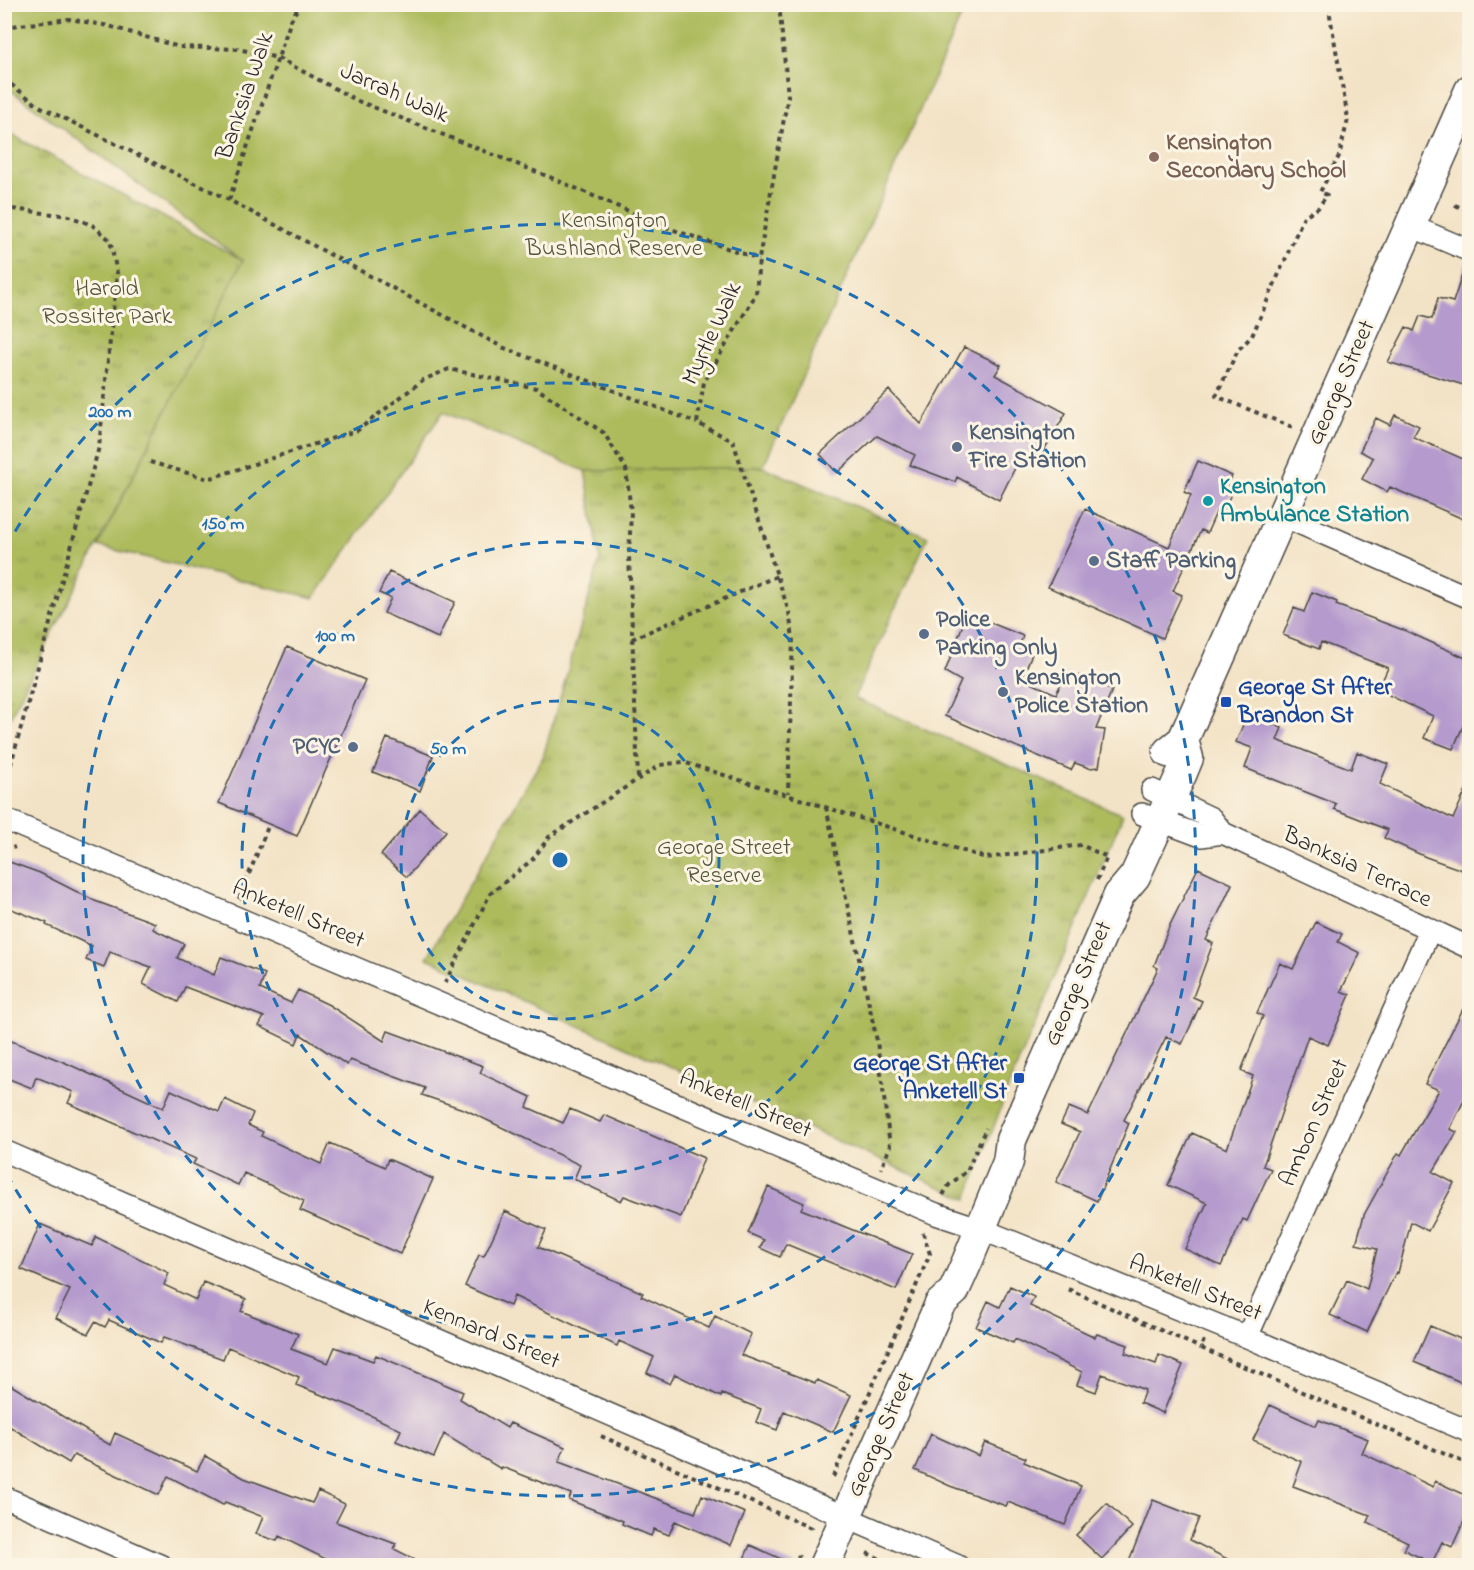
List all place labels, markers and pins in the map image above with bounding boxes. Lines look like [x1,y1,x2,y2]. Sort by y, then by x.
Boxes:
place label: Kensington Secondary School [1166,126,1346,190]
marker: Kensington Secondary School [1147,150,1161,164]
place label: Kensington Fire Station [968,416,1086,479]
marker: Kensington Fire Station [950,440,964,454]
place label: Kensington Ambulance Station [1220,470,1409,533]
marker: Kensington Ambulance Station [1201,494,1215,508]
place label: Staff Parking [1106,544,1236,580]
marker: Staff Parking [1087,554,1101,568]
place label: Police Parking Only [936,603,1057,667]
marker: Police Parking Only [917,627,931,641]
place label: Kensington Police Station [1015,661,1148,724]
place label: George St After Brandon St [1237,671,1393,734]
marker: Kensington Police Station [996,685,1010,699]
marker: George St After Brandon St [1219,695,1233,709]
place label: PCYC [293,730,341,765]
marker: PCYC [346,740,360,754]
centre of rings [550,850,570,870]
place label: George St After Anketell St [853,1047,1008,1110]
marker: George St After Anketell St [1012,1071,1026,1085]

